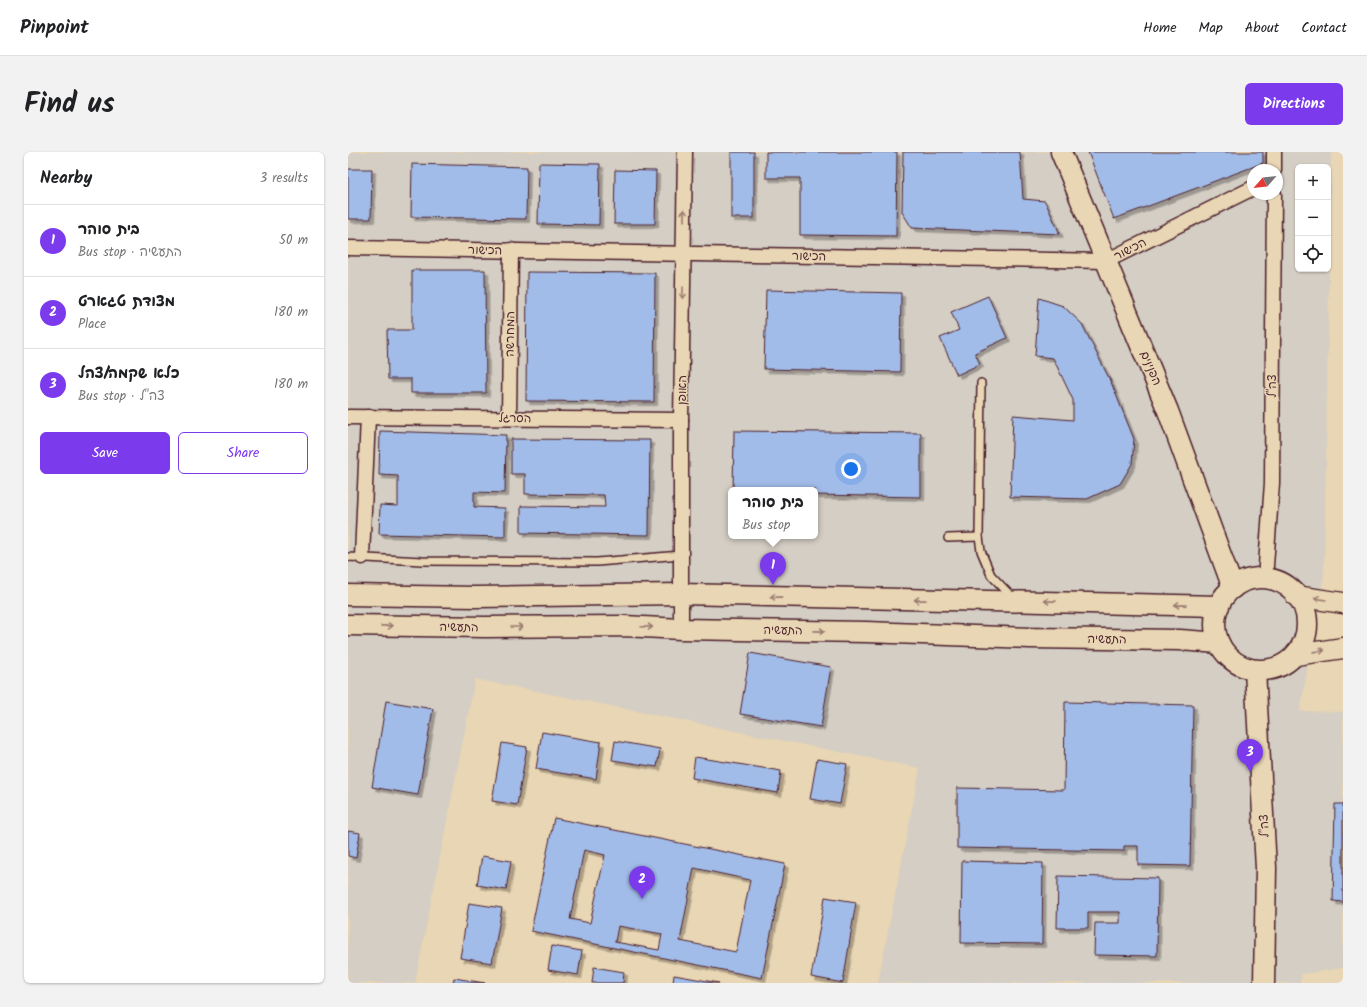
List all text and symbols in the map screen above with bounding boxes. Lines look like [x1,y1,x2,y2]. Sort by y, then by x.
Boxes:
text: Pinpoint [20,13,89,43]
text: Home [1143,17,1177,39]
text: Map [1199,17,1223,39]
text: About [1245,17,1279,39]
text: Contact [1301,17,1347,39]
text: Find us [24,82,115,127]
button: Directions [1245,83,1343,125]
north arrow [1247,164,1283,200]
map controls [1295,164,1331,272]
button: + [1295,164,1331,200]
text: Nearby [40,165,92,192]
text: 3 results [260,168,308,189]
button: − [1295,200,1331,236]
one-way arrow [680,209,688,222]
text: בית סוהר [78,218,140,242]
text: 1 [51,230,55,251]
text: 50 m [279,230,308,251]
street label: הכישור [1111,233,1150,266]
button: locate [1295,236,1331,272]
street label: הכישור [468,241,502,260]
text: Bus stop · התעשיה [78,242,182,263]
street label: הכישור [792,247,826,266]
one-way arrow [679,286,687,299]
text: מצודת טגארט [78,290,175,314]
text: 2 [49,302,57,323]
text: 180 m [274,302,308,323]
street label: המחרשה [501,311,520,357]
text: Place [78,314,106,335]
street label: הפנינים [1135,348,1166,389]
text: כלא שקמה/צהל [78,362,180,386]
text: 3 [49,374,57,395]
text: 180 m [274,374,308,395]
street label: צה"ל [1263,374,1282,398]
street label: האופן [673,375,692,405]
text: Bus stop · צה"ל [78,386,165,407]
street label: הסרגל [498,409,532,428]
button: Save [40,432,170,474]
button: Share [178,432,308,474]
your location [841,459,861,479]
popup [728,487,818,539]
text: בית סוהר [742,491,804,515]
text: Bus stop [742,515,790,536]
pin: 1 [760,552,786,585]
one-way arrow [770,593,783,600]
one-way arrow [1314,595,1327,603]
one-way arrow [914,596,927,604]
one-way arrow [1044,598,1057,605]
one-way arrow [1174,601,1187,609]
street label: התעשיה [439,618,479,637]
street label: התעשיה [763,621,803,640]
one-way arrow [380,622,393,630]
one-way arrow [510,623,523,631]
one-way arrow [640,623,653,631]
one-way arrow [812,627,825,635]
street label: התעשיה [1087,630,1127,649]
one-way arrow [1312,648,1325,655]
pin: 3 [1237,739,1263,772]
street label: צה"ל [1254,814,1275,838]
pin: 2 [629,866,655,899]

